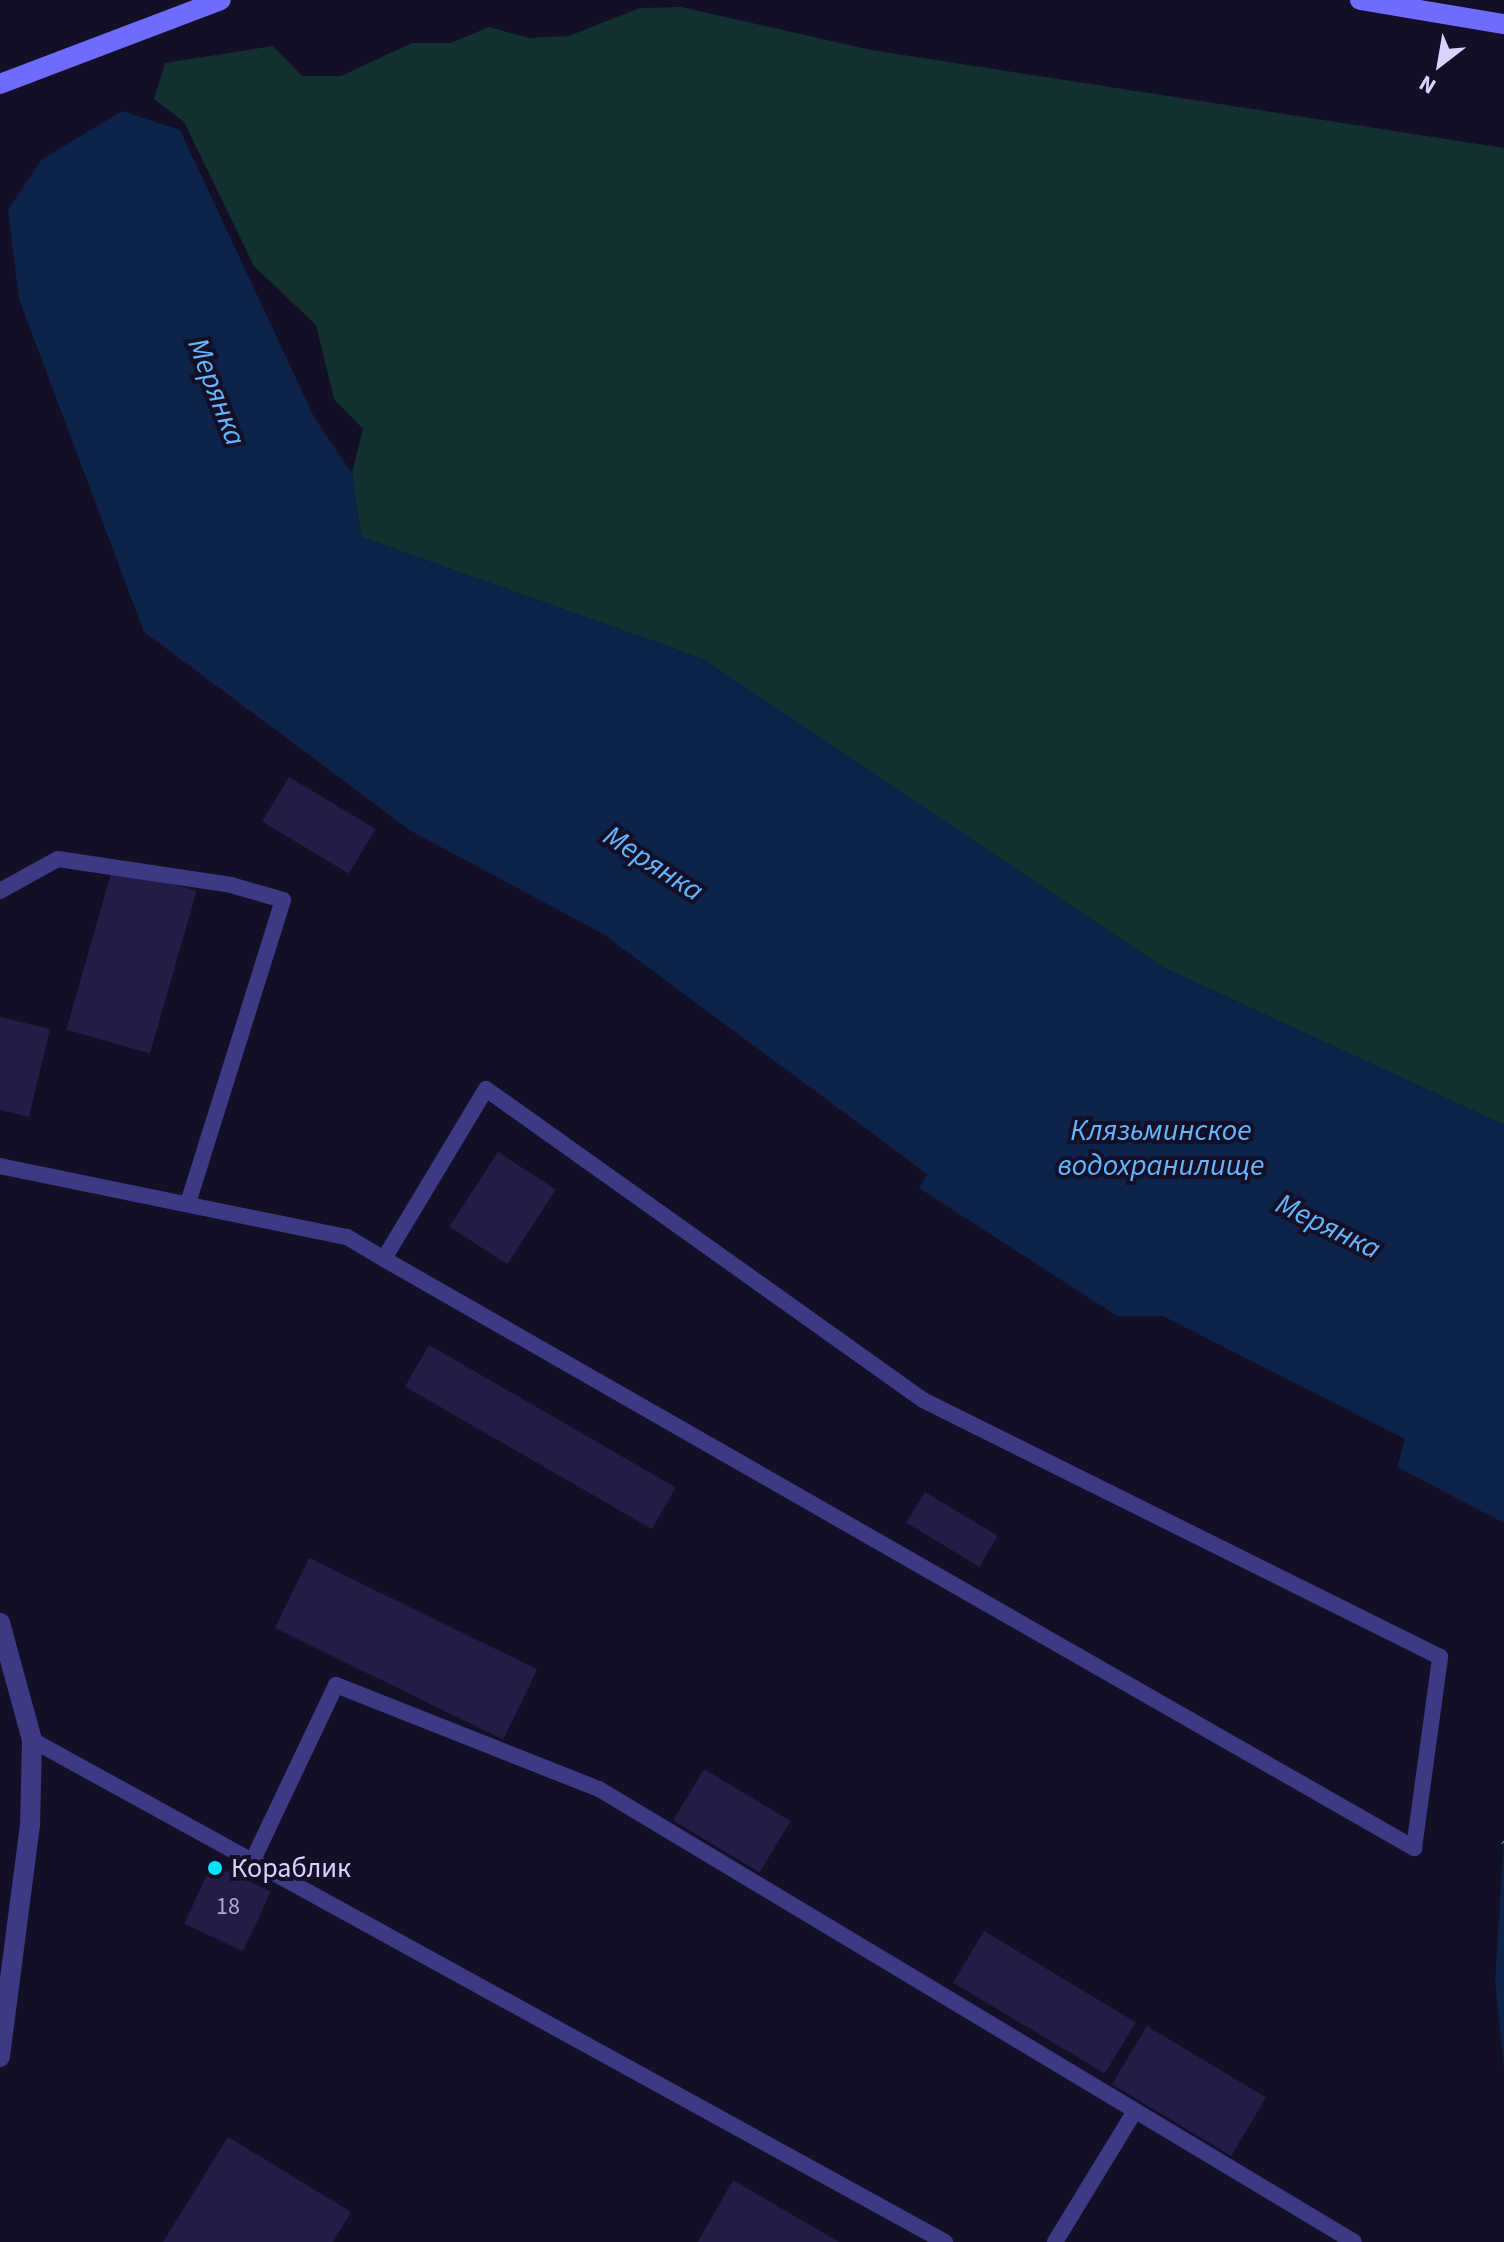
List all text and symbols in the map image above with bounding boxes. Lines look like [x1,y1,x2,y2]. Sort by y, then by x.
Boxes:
north arrow [1400,24,1480,104]
text: N [1413,67,1442,102]
water label: Мерянка [179,333,253,451]
water label: Мерянка [596,818,710,910]
water label: Клязьминское водохранилище [1058,1113,1264,1184]
water label: Мерянка [1270,1186,1386,1268]
place label: Кораблик [231,1851,351,1885]
marker: Кораблик [206,1859,224,1877]
house number: 18 [216,1893,240,1921]

